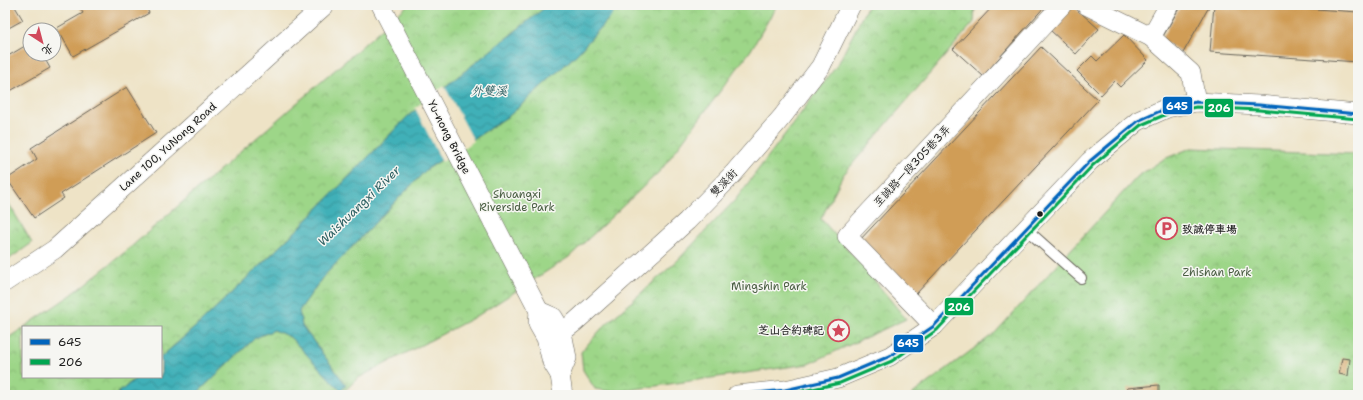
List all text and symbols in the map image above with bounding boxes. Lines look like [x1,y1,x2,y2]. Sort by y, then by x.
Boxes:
north arrow [22,22,62,62]
text: 北 [39,40,56,59]
water label: 外雙溪 [471,83,508,99]
line badge: 645 [1162,96,1193,115]
street label: Yu-nong Bridge [424,97,474,177]
line badge: 206 [1204,98,1234,118]
street label: Lane 100, YuNong Road [116,99,220,195]
text: 645 [1166,99,1188,114]
text: 206 [1208,101,1231,116]
street label: 至誠路一段305巷3弄 [870,122,954,210]
water label: Waishuangxi River [314,162,404,249]
street label: 雙溪街 [707,165,742,200]
park label: Shuangxi Riverside Park [479,187,555,215]
unlabelled marker [1035,209,1045,219]
parking icon: 致誠停車場 [1153,216,1179,242]
place label: 致誠停車場 [1182,222,1237,237]
park label: Zhishan Park [1182,265,1252,280]
park label: Mingshin Park [731,279,807,294]
line badge: 206 [944,297,974,316]
text: 206 [948,300,971,315]
place icon: 芝山合約碑記 [826,317,852,343]
place label: 芝山合約碑記 [758,323,824,338]
legend [22,326,162,378]
text: 645 [58,334,81,350]
line badge: 645 [893,334,924,353]
text: 645 [897,336,919,351]
text: 206 [58,354,83,370]

